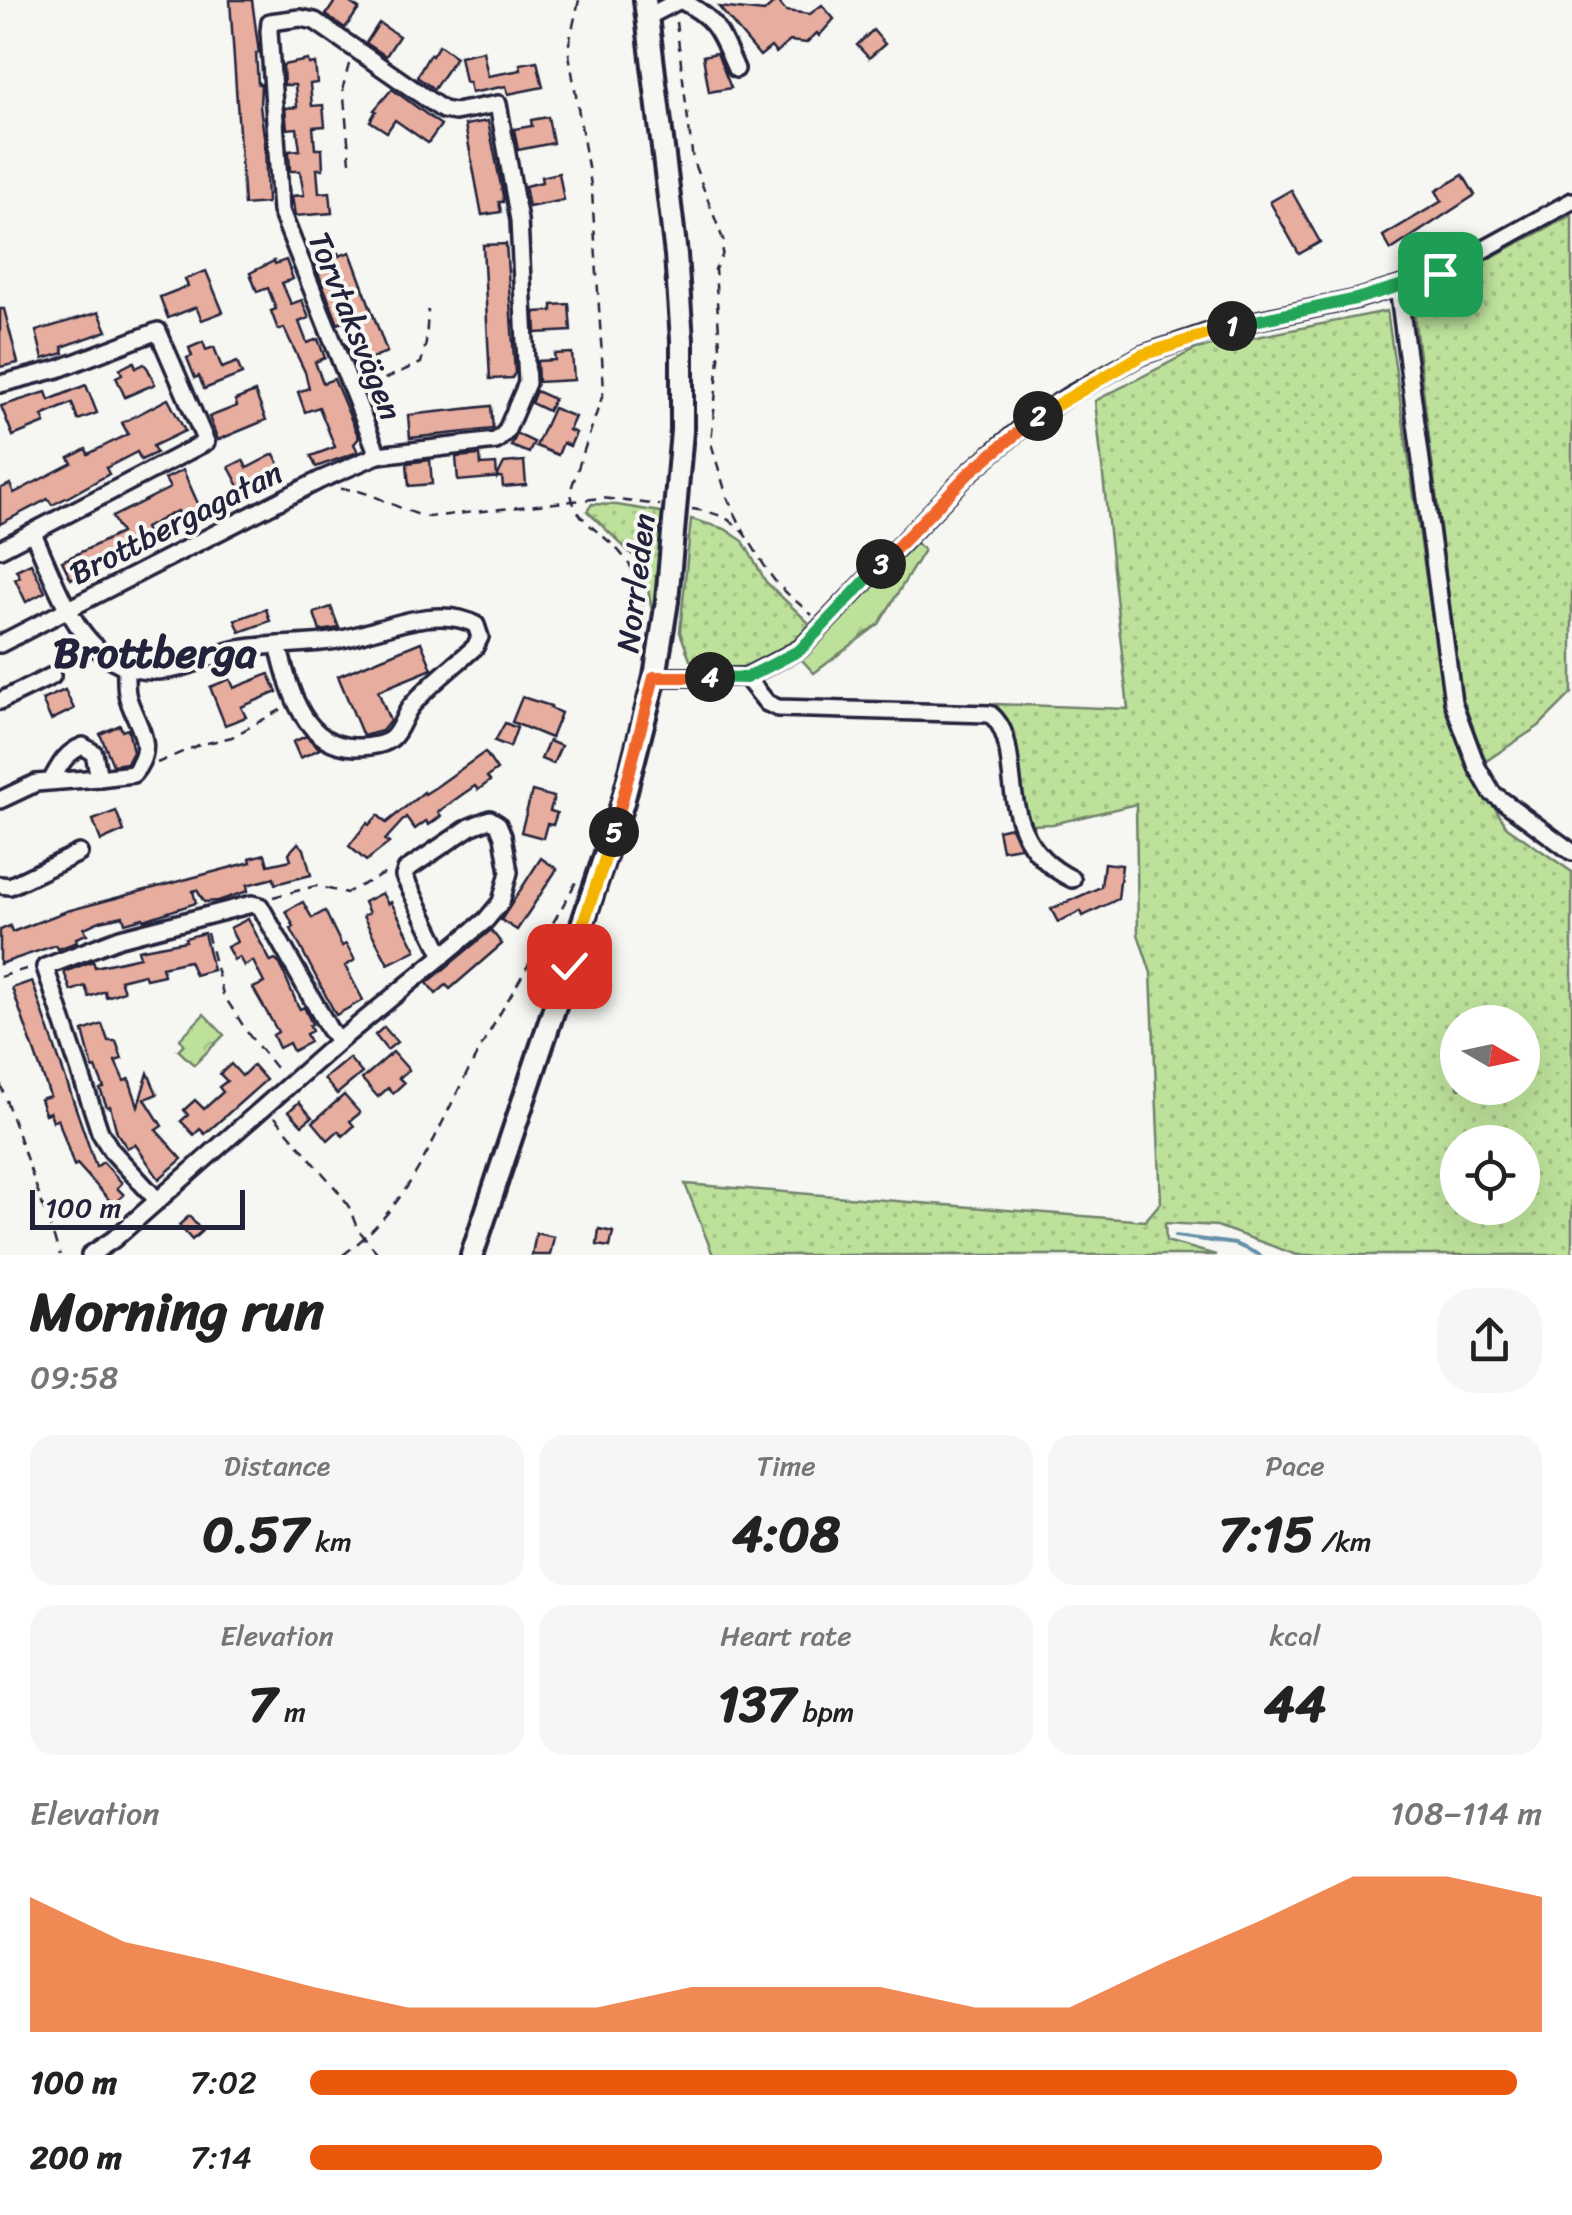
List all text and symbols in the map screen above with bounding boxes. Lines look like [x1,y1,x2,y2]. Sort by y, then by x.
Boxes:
street label: Torvtaksvägen [291,223,419,429]
pin [1398,232,1483,317]
icon: arrive [1413,247,1468,302]
pin: 1 [1207,301,1257,351]
text: 1 [1226,301,1238,350]
pin: 2 [1013,391,1063,441]
text: 2 [1030,391,1046,440]
street label: Brottbergagatan [59,445,293,601]
street label: Norrleden [599,510,673,656]
pin: 3 [856,539,906,589]
text: 3 [873,539,889,588]
district label: Brottberga [53,616,258,690]
pin: 4 [685,652,735,702]
text: 4 [701,652,719,701]
pin: 5 [589,807,639,857]
text: 5 [605,807,623,856]
pin [527,924,612,1009]
icon: check [542,939,597,994]
north arrow [1440,1005,1540,1105]
map controls [1440,1005,1540,1225]
button: locate [1440,1125,1540,1225]
text: 100 m [45,1183,121,1232]
scale bar [30,1185,245,1230]
text: Morning run [30,1263,324,1360]
button: share [1437,1288,1542,1393]
text: 09:58 [30,1349,118,1406]
text: Distance [224,1441,330,1490]
text: Time [756,1441,816,1490]
text: Pace [1265,1441,1325,1490]
text: 0.57 [202,1490,308,1579]
text: 4:08 [732,1490,840,1579]
text: 7:15 [1218,1490,1314,1579]
text: km [308,1517,352,1566]
text: /km [1314,1517,1372,1566]
text: Elevation [220,1611,334,1660]
text: Heart rate [720,1611,852,1660]
text: kcal [1270,1611,1320,1660]
text: 7 [248,1660,277,1749]
text: 137 [718,1660,795,1749]
text: 44 [1264,1660,1326,1749]
text: m [277,1687,306,1736]
text: bpm [795,1687,854,1736]
text: Elevation [30,1785,160,1842]
text: 108–114 m [1390,1785,1542,1842]
text: 100 m [30,2054,117,2111]
text: 7:02 [190,2054,257,2111]
text: 200 m [30,2129,122,2186]
text: 7:14 [190,2129,252,2186]

